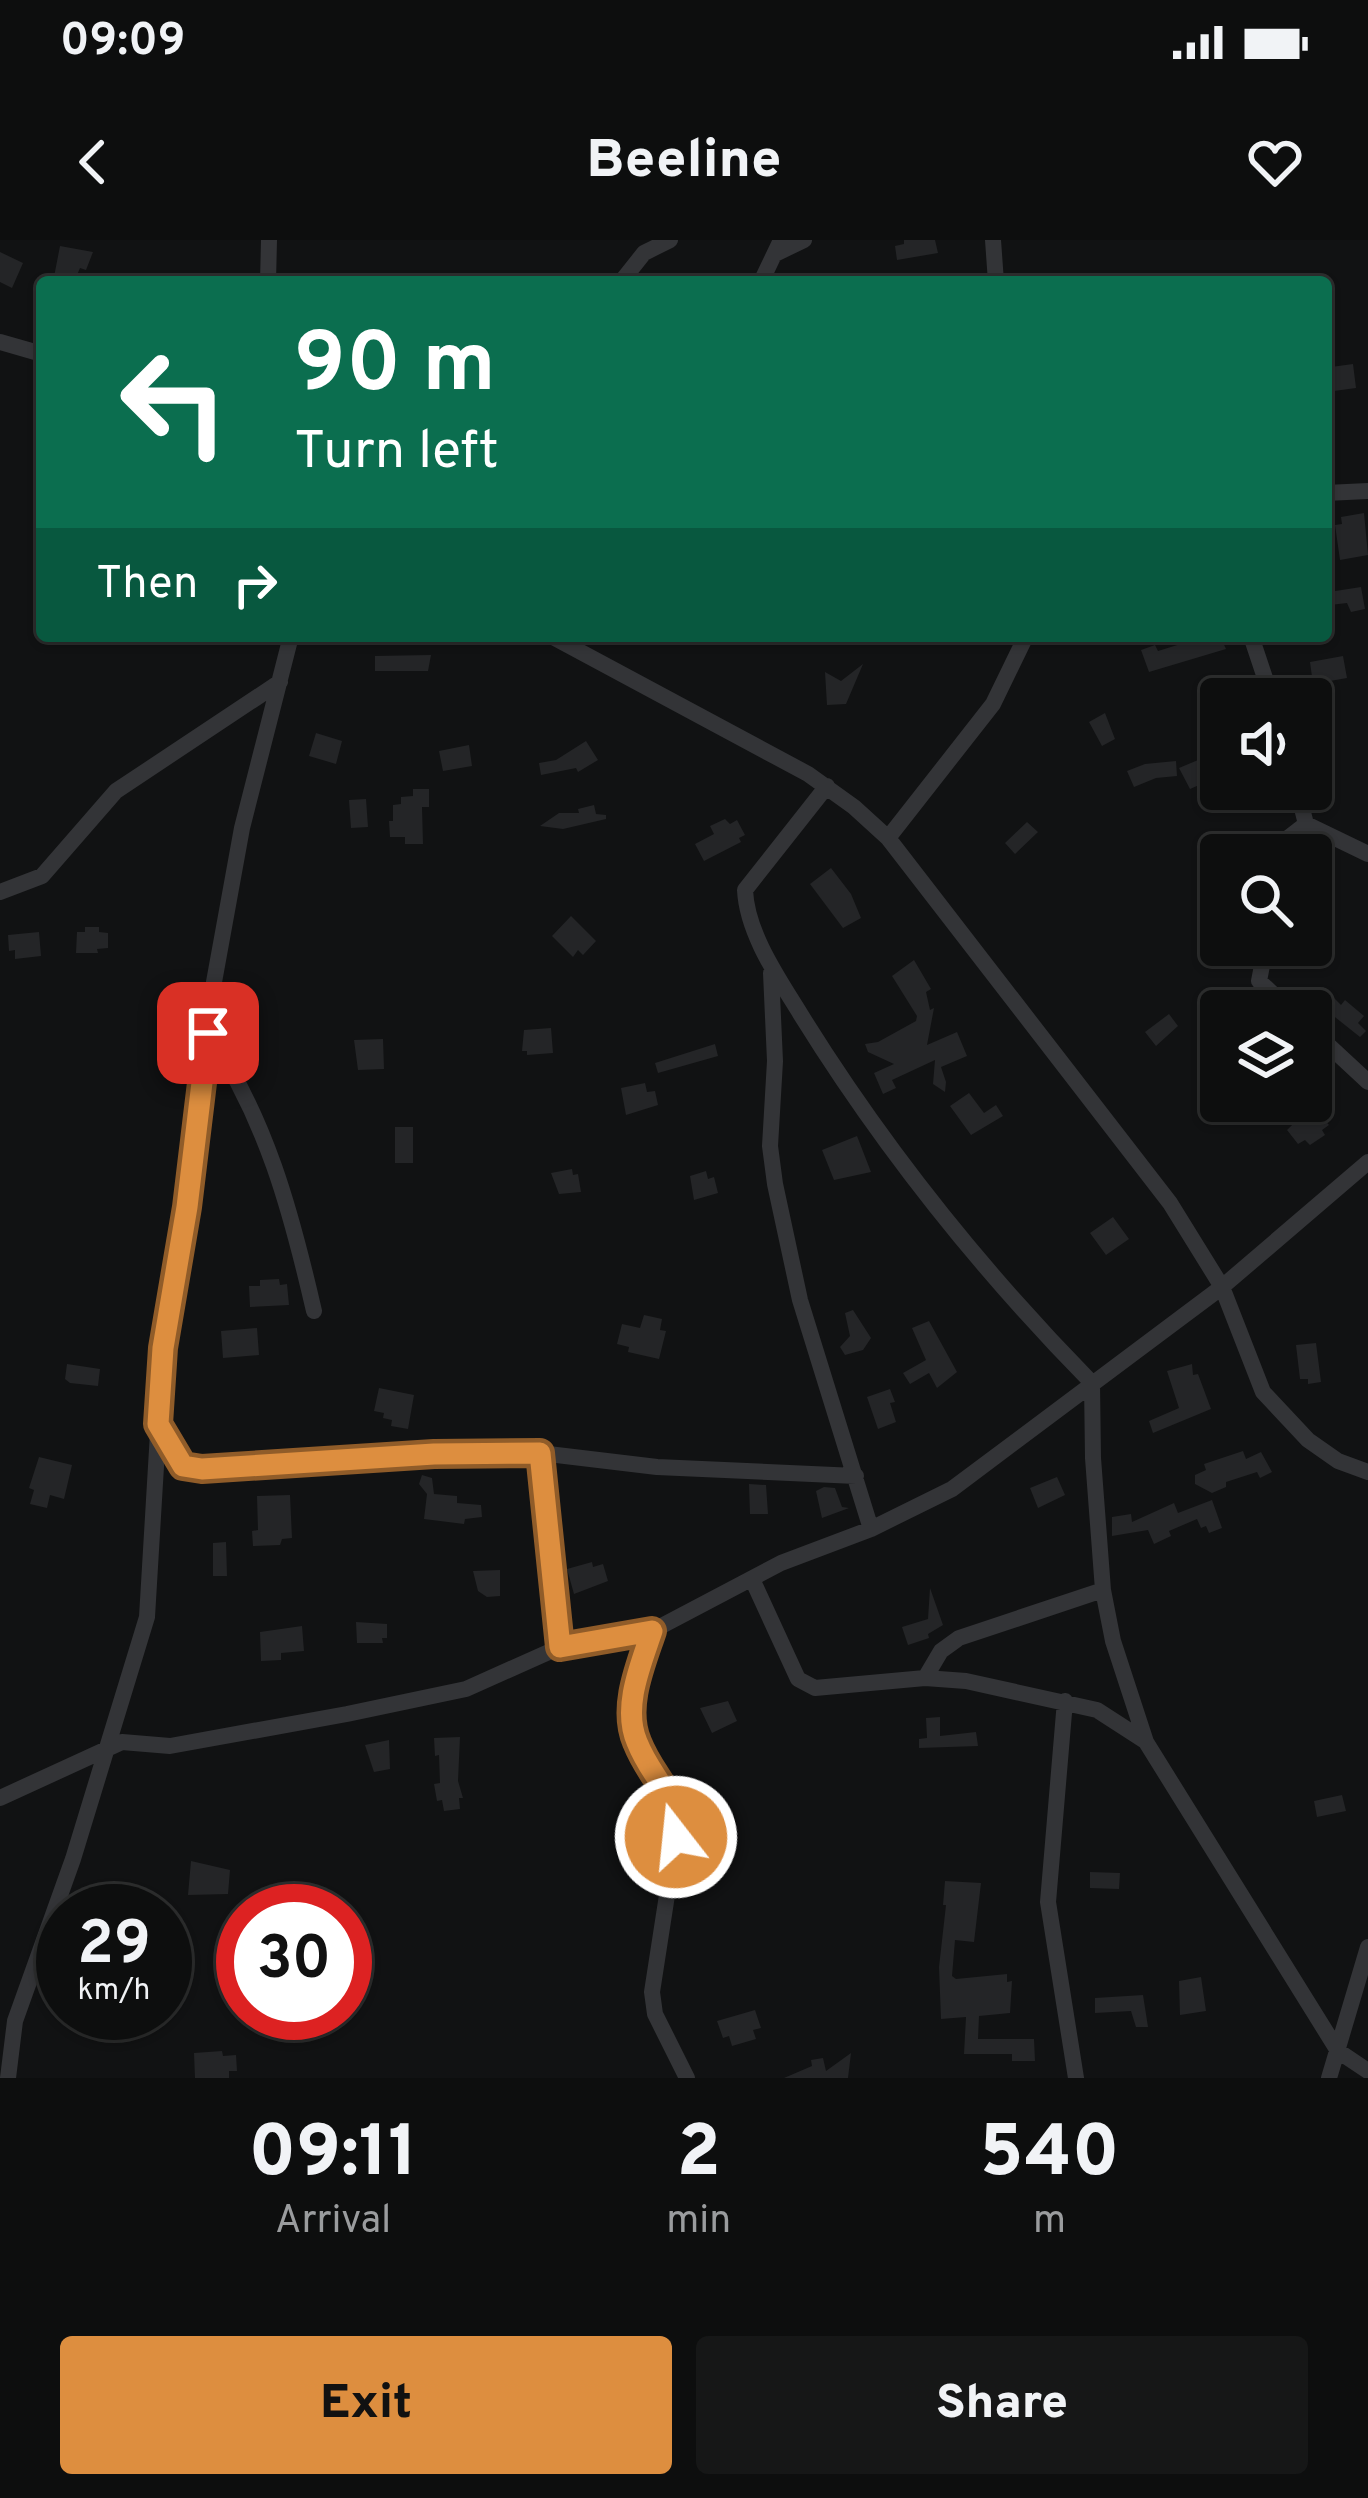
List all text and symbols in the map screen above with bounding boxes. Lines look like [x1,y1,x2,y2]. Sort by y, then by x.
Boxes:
text: 09:09 [60,14,185,71]
text: Beeline [586,128,782,197]
icon: back [60,129,126,195]
icon: heart [1242,129,1308,195]
text: 90 m [294,315,496,421]
icon: left [96,324,252,480]
text: Turn left [294,419,499,488]
icon: right [222,552,288,618]
text: Then [96,557,198,614]
map controls [1200,678,1332,1122]
button: sound [1200,678,1332,810]
button: search [1200,834,1332,966]
pin [157,982,259,1084]
button: layers [1200,990,1332,1122]
icon: arrive [175,1000,241,1066]
position arrow [613,1774,739,1900]
speed limit sign: 30 [216,1884,372,2040]
text: 29 [77,1909,151,1985]
text: km/h [78,1973,150,2010]
text: 09:11 [249,2110,418,2202]
text: 2 [677,2110,721,2202]
text: 540 [980,2110,1119,2202]
text: Arrival [275,2198,391,2247]
text: min [666,2198,731,2247]
text: m [1033,2198,1066,2247]
button: Exit [60,2336,672,2474]
button: Share [696,2336,1308,2474]

